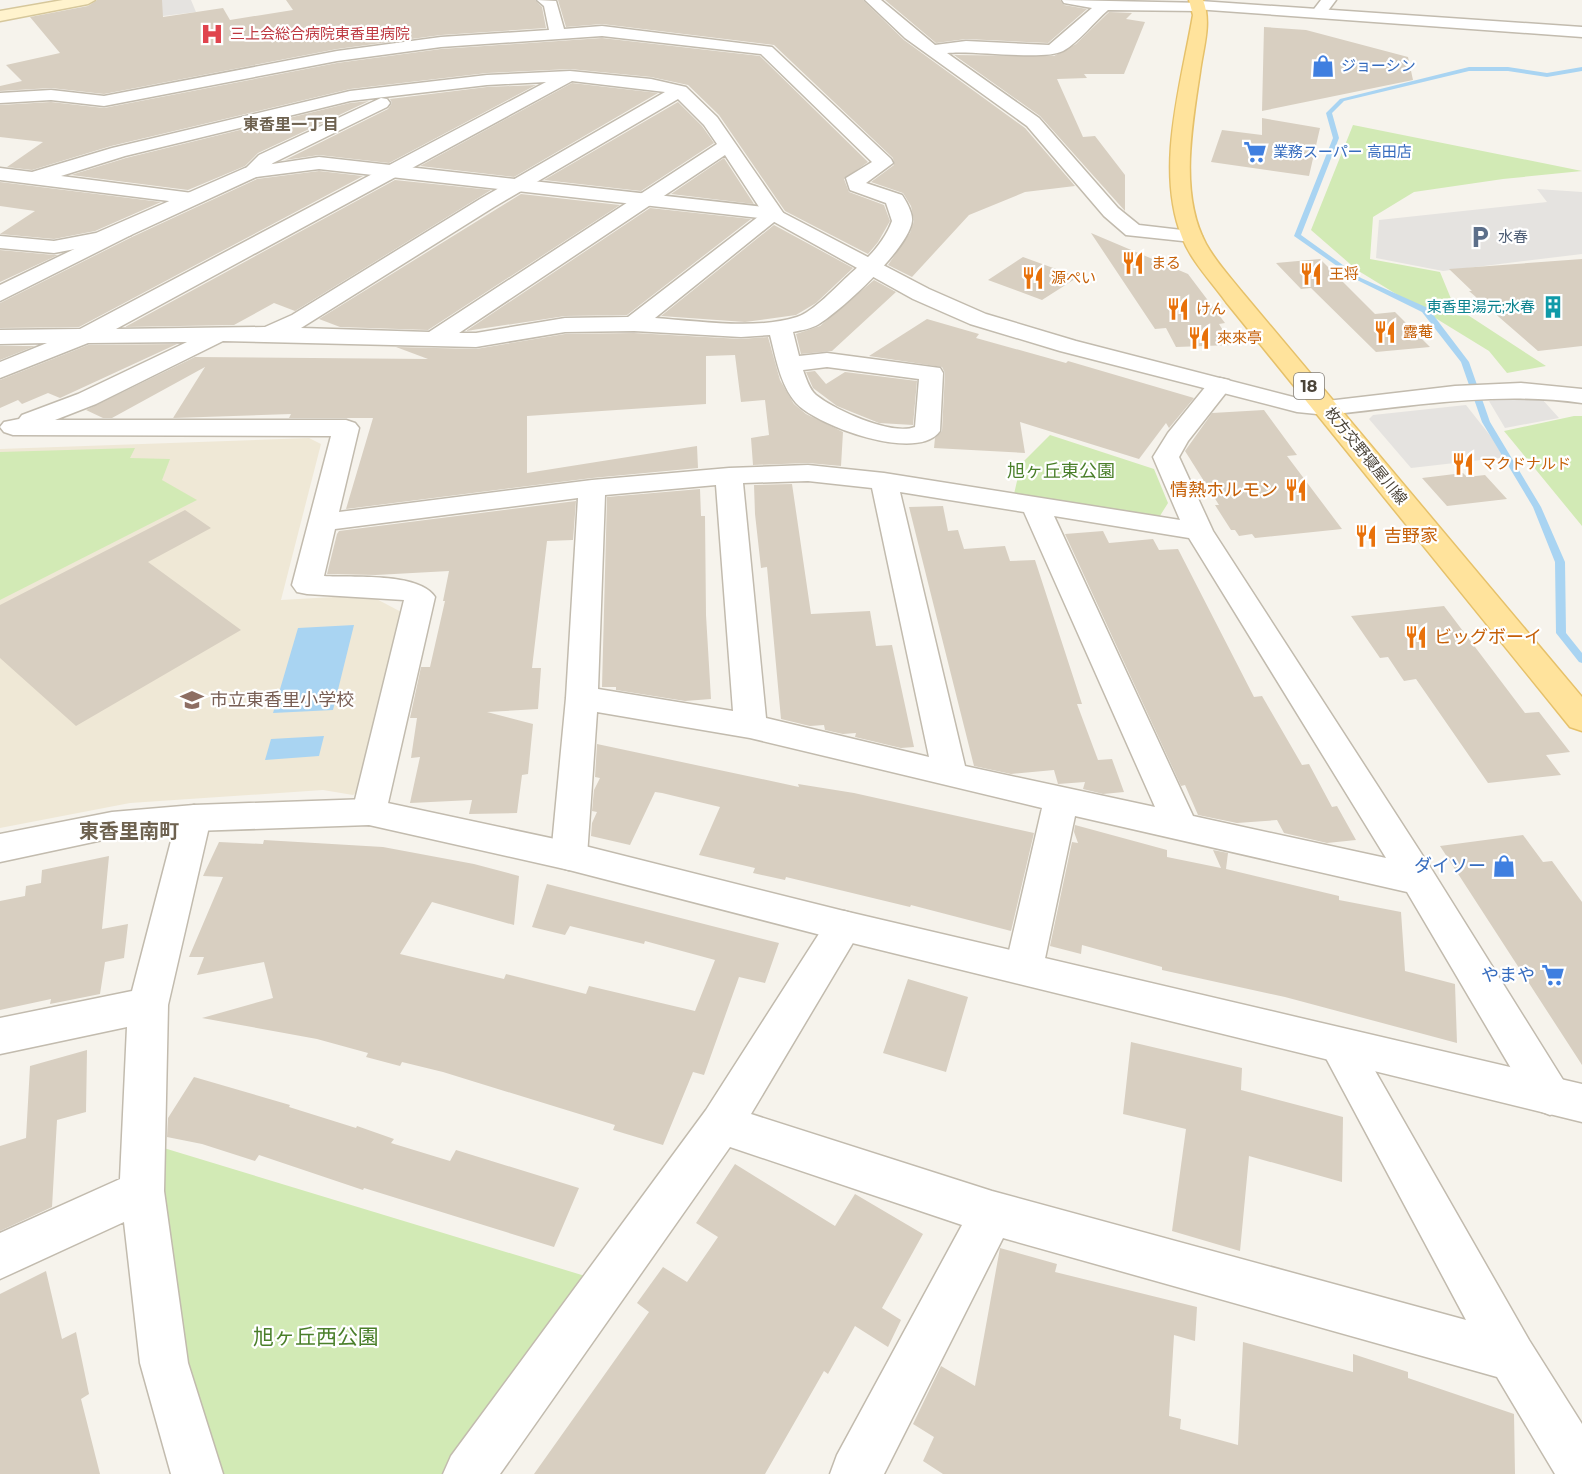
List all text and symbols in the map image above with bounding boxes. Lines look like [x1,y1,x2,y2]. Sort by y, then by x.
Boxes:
hospital icon: 三上会総合病院東香里病院 [199,21,225,47]
place label: 三上会総合病院東香里病院 [230,24,410,43]
shop icon: ジョーシン [1310,53,1336,79]
place label: ジョーシン [1341,56,1416,75]
district label: 東香里一丁目 [243,115,339,134]
supermarket icon: 業務スーパー 高田店 [1242,139,1268,165]
place label: 業務スーパー 高田店 [1273,142,1412,161]
parking icon: 水春 [1467,224,1493,250]
place label: 水春 [1498,227,1528,246]
restaurant icon: まる [1120,250,1146,276]
place label: まる [1151,253,1181,272]
restaurant icon: 王将 [1298,261,1324,287]
place label: 王将 [1329,264,1359,283]
restaurant icon: 源ぺい [1020,265,1046,291]
place label: 源ぺい [1051,268,1096,287]
building icon: 東香里湯元;水春 [1540,294,1566,320]
restaurant icon: けん [1165,296,1191,322]
place label: 東香里湯元;水春 [1427,297,1535,316]
place label: けん [1196,299,1226,318]
restaurant icon: 露菴 [1372,319,1398,345]
place label: 露菴 [1403,322,1433,341]
restaurant icon: 來來亭 [1186,325,1212,351]
place label: 來來亭 [1217,328,1262,347]
road number: 18 [1294,373,1324,399]
street label: 枚方交野寝屋川線 [1321,403,1412,508]
restaurant icon: マクドナルド [1450,451,1476,477]
place label: マクドナルド [1481,454,1571,473]
park label: 旭ヶ丘東公園 [1007,460,1115,482]
restaurant icon: 情熱ホルモン [1283,477,1309,503]
place label: 情熱ホルモン [1170,479,1278,501]
restaurant icon: 吉野家 [1353,523,1379,549]
place label: 吉野家 [1384,525,1438,547]
restaurant icon: ビッグボーイ [1403,624,1429,650]
place label: ビッグボーイ [1434,626,1542,648]
school or university icon: 市立東香里小学校 [179,687,205,713]
place label: 市立東香里小学校 [210,689,354,711]
district label: 東香里南町 [79,819,179,843]
shop icon: ダイソー [1491,853,1517,879]
place label: ダイソー [1414,855,1486,877]
supermarket icon: やまや [1540,962,1566,988]
place label: やまや [1481,964,1535,986]
park label: 旭ヶ丘西公園 [253,1324,379,1349]

